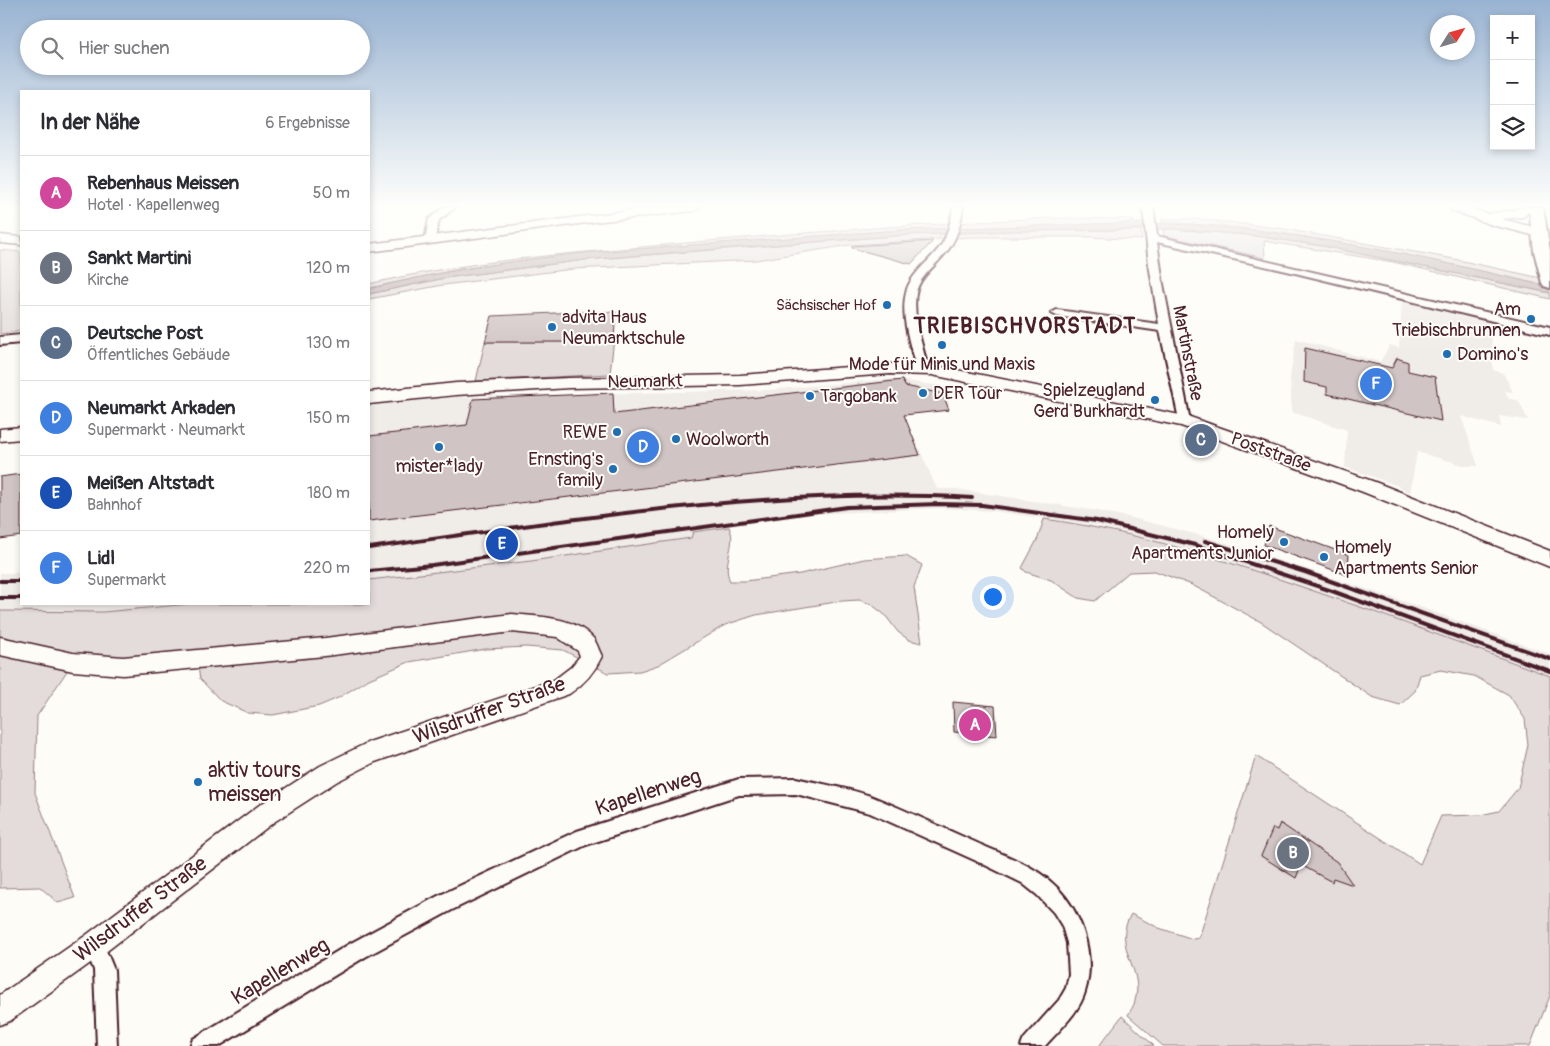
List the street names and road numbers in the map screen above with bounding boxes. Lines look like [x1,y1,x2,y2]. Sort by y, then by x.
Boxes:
street label: Martinstraße [1167,303,1208,403]
street label: Neumarkt [607,369,683,394]
street label: Poststraße [1228,427,1314,478]
street label: Wilsdruffer Straße [409,670,570,751]
street label: Kapellenweg [592,763,704,822]
street label: Wilsdruffer Straße [68,850,213,968]
street label: Kapellenweg [226,932,334,1011]

